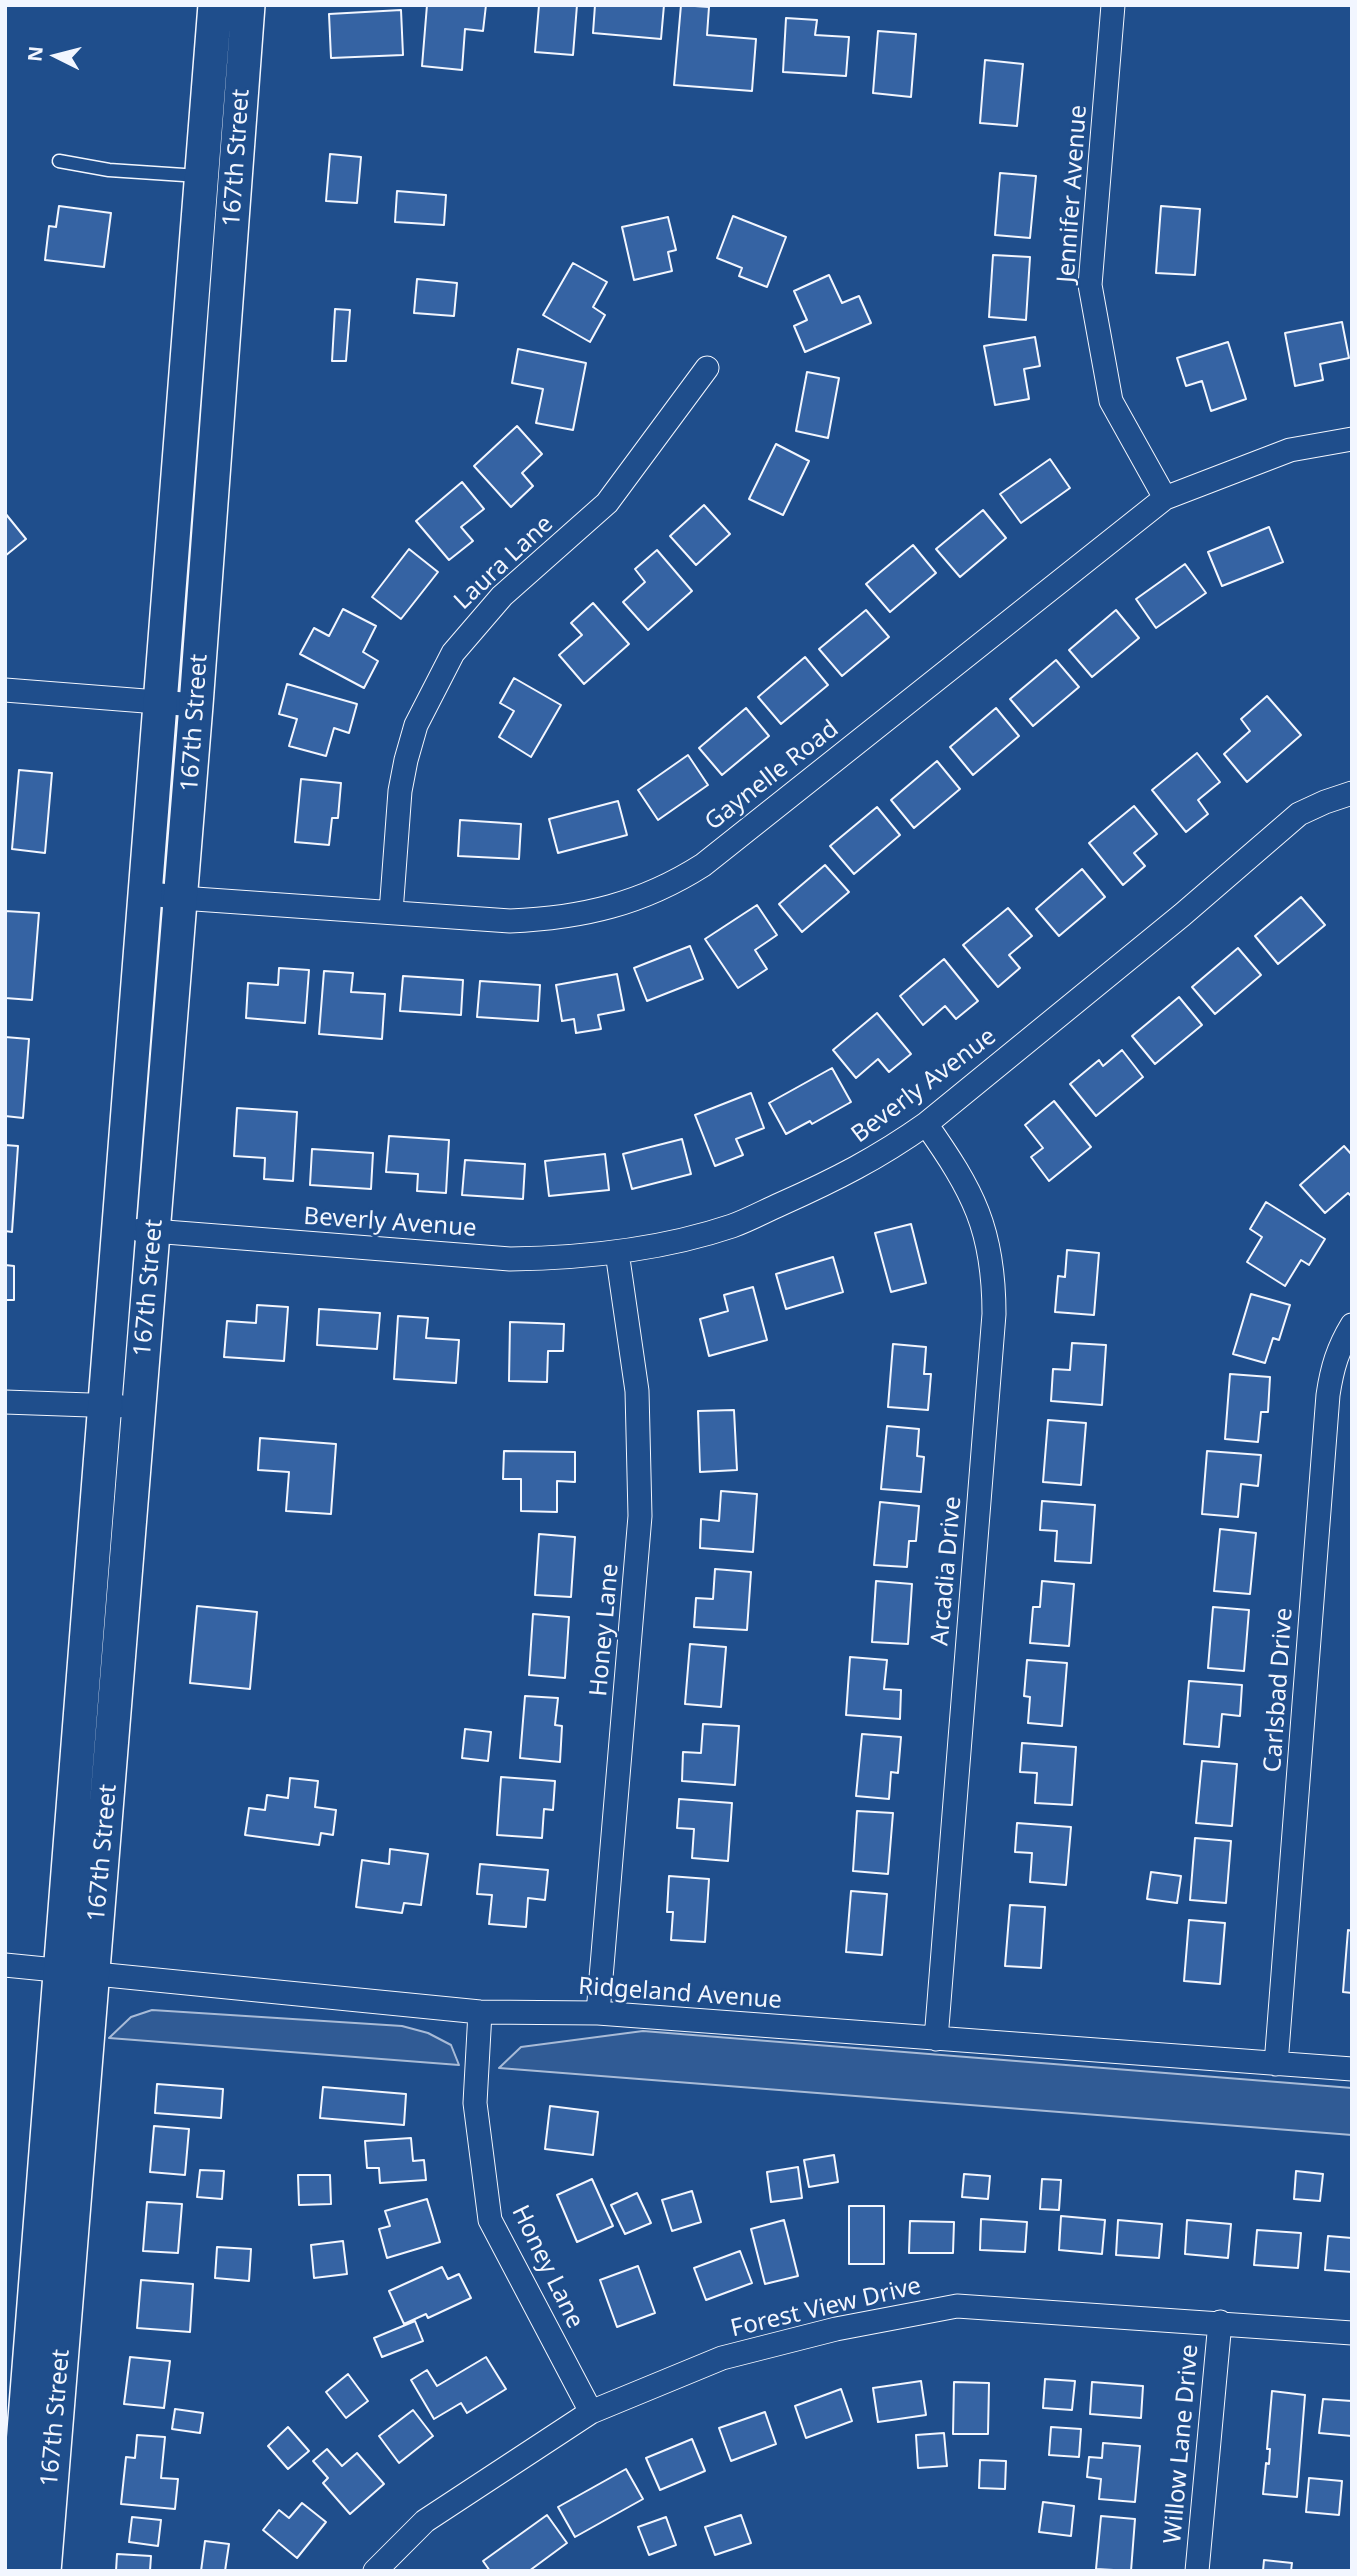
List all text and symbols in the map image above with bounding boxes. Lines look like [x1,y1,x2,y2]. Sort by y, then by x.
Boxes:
north arrow [21,21,91,91]
text: N [21,45,49,63]
street label: 167th Street [218,88,256,228]
street label: Jennifer Avenue [1052,104,1094,284]
street label: Laura Lane [449,510,559,616]
street label: 167th Street [176,653,214,793]
street label: Gaynelle Road [700,715,844,837]
street label: Beverly Avenue [846,1022,1002,1150]
street label: Beverly Avenue [303,1203,477,1243]
street label: 167th Street [129,1218,169,1358]
street label: Arcadia Drive [926,1495,968,1647]
street label: Honey Lane [585,1562,625,1698]
street label: Carlsbad Drive [1259,1607,1299,1773]
street label: 167th Street [83,1783,123,1923]
street label: Ridgeland Avenue [577,1973,783,2015]
street label: Honey Lane [505,2201,589,2333]
street label: Forest View Drive [728,2272,924,2344]
street label: Willow Lane Drive [1159,2343,1205,2545]
street label: 167th Street [36,2348,76,2488]

